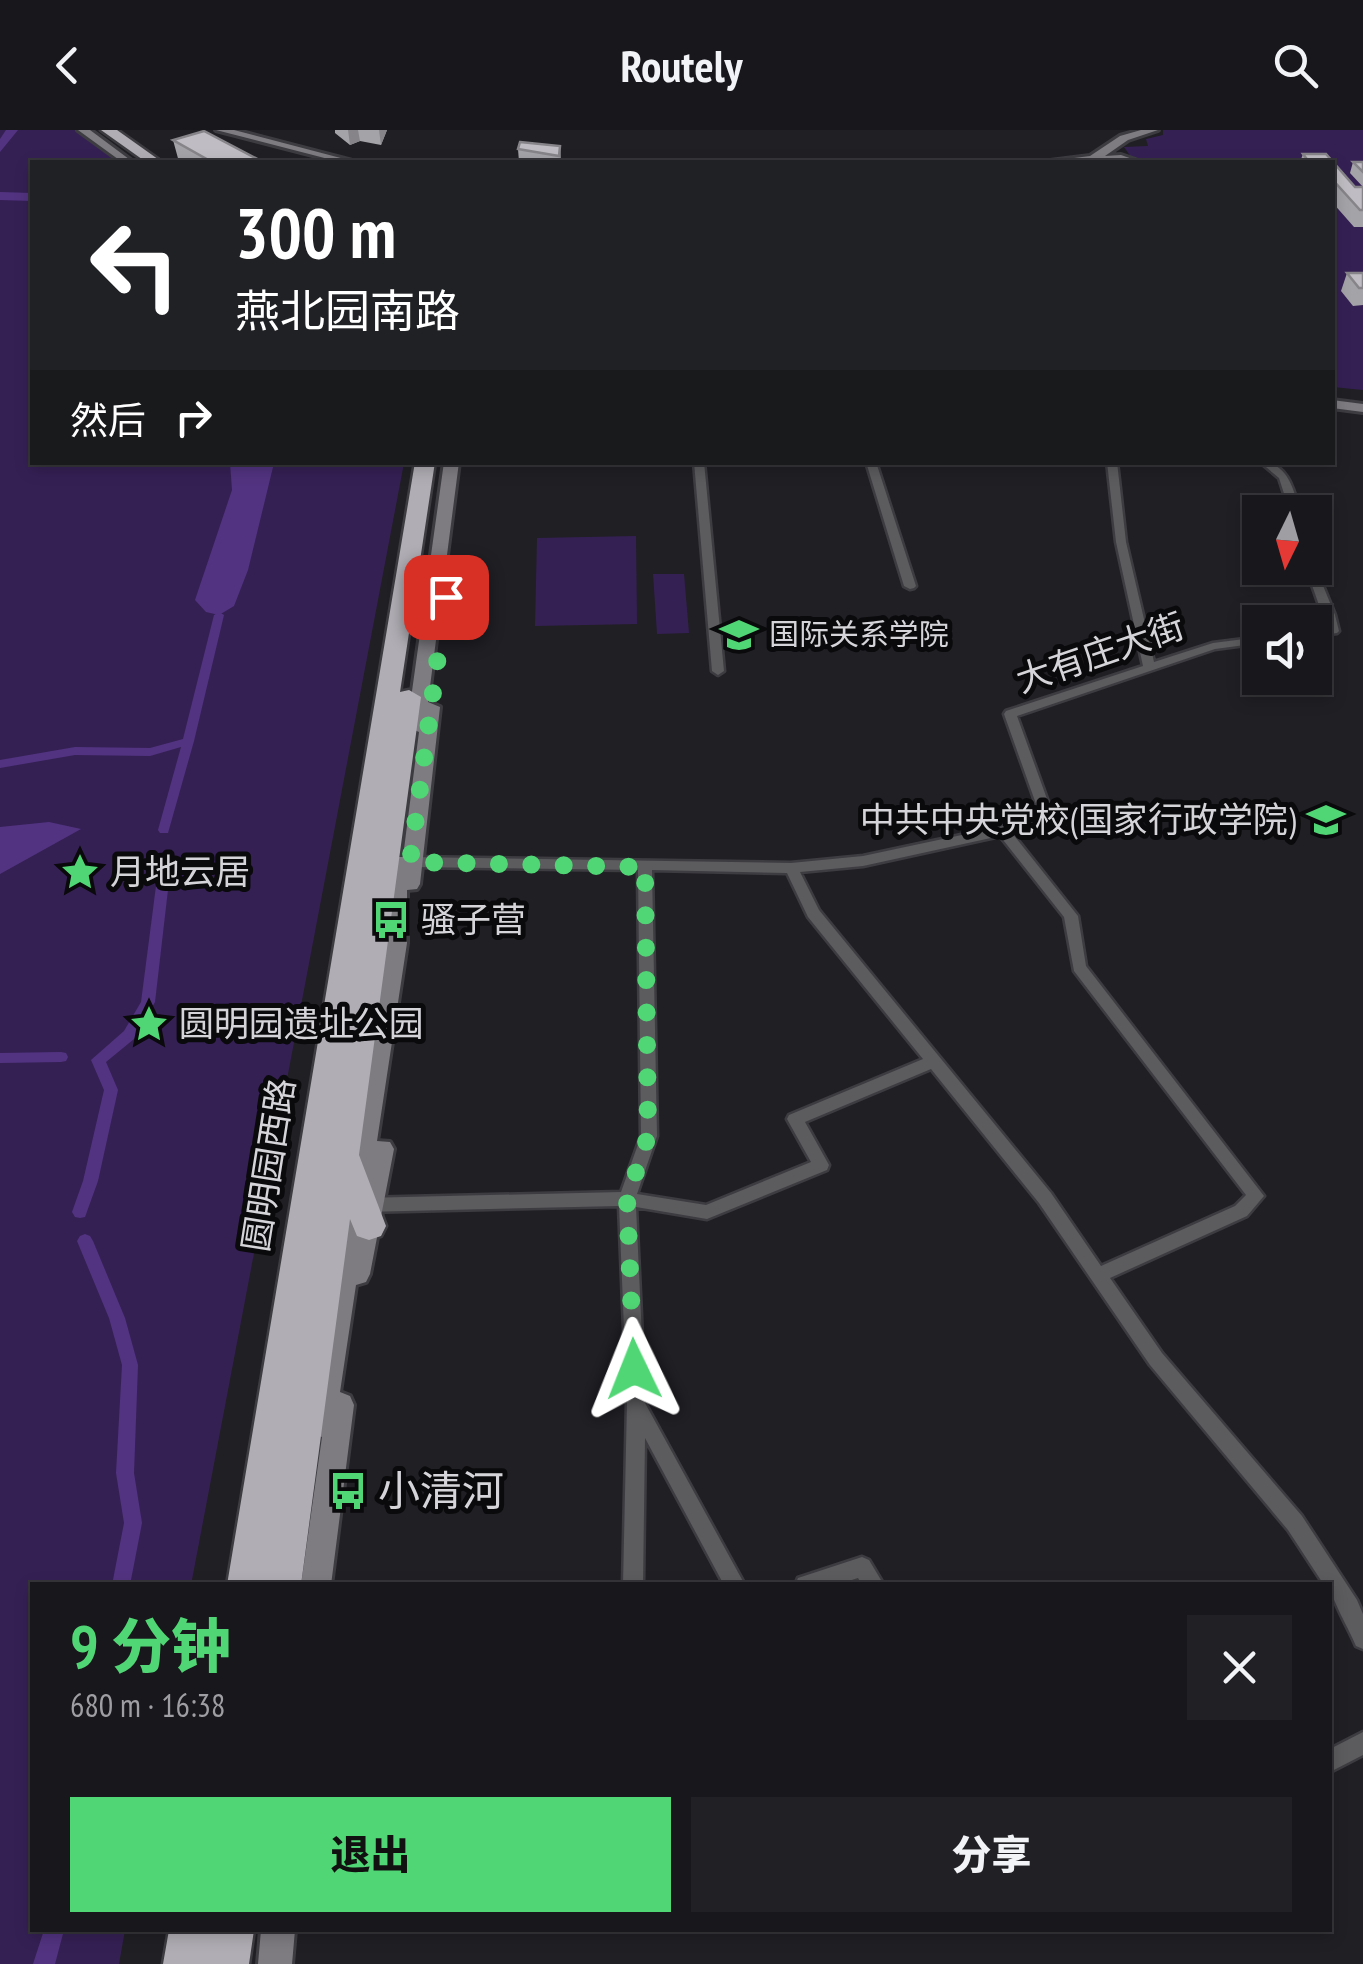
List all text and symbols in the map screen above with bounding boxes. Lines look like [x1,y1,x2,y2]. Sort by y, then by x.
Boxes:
text: Routely [620,36,743,94]
icon: back [40,38,95,93]
icon: search [1268,38,1323,93]
text: 300 m [235,187,396,277]
icon: left [70,200,200,330]
text: 燕北园南路 [235,281,460,339]
icon: right [166,390,221,445]
text: 然后 [70,395,146,444]
north arrow [1242,495,1332,585]
map controls [1242,495,1332,695]
pin [404,555,489,640]
icon: arrive [419,570,474,625]
street label: 大有庄大街 [1009,602,1190,702]
button: sound [1242,605,1332,695]
school or university icon: 国际关系学院 [718,614,760,656]
place label: 国际关系学院 [769,614,949,653]
place label: 中共中央党校(国家行政学院) [860,796,1297,842]
school or university icon: 中共中央党校(国家行政学院) [1305,799,1347,841]
place label: 月地云居 [110,848,250,894]
place icon: 月地云居 [59,851,101,893]
place label: 骚子营 [421,896,526,942]
bus stop icon: 骚子营 [370,899,412,941]
place label: 圆明园遗址公园 [179,1000,424,1046]
place icon: 圆明园遗址公园 [128,1003,170,1045]
street label: 圆明园西路 [232,1075,304,1255]
position arrow [582,1317,686,1421]
place label: 小清河 [378,1463,504,1518]
bus stop icon: 小清河 [327,1470,369,1512]
text: 9 分钟 [70,1607,231,1685]
button: close [1187,1615,1292,1720]
text: 680 m · 16:38 [70,1684,225,1726]
button: 退出 [70,1797,671,1912]
button: 分享 [691,1797,1292,1912]

